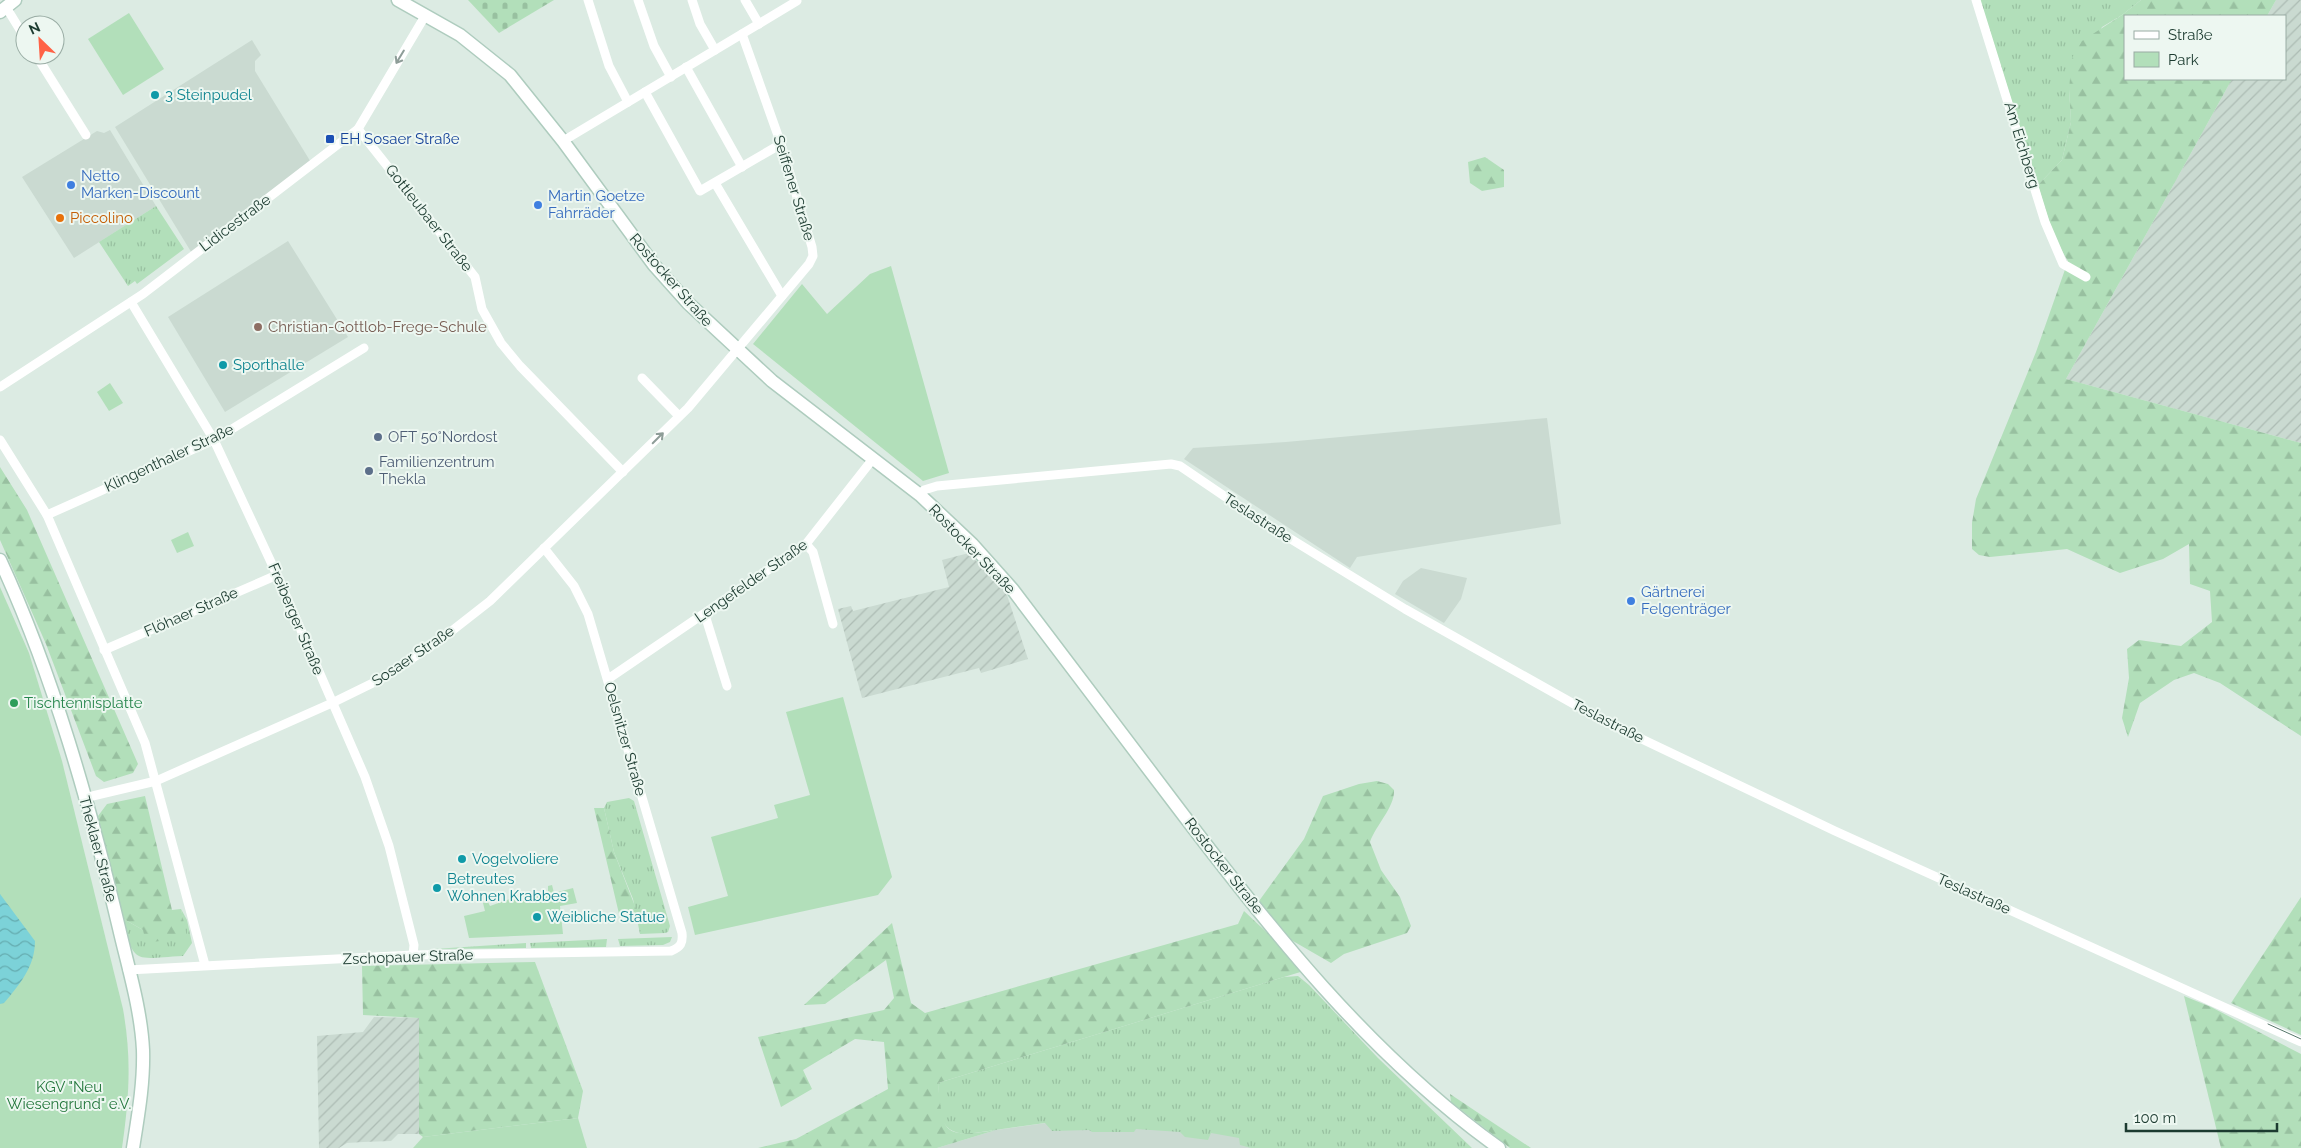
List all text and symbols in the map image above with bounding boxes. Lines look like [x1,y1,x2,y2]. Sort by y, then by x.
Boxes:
north arrow [15,15,65,65]
legend [2124,15,2286,80]
text: N [26,19,43,38]
text: Straße [2168,26,2213,44]
one-way arrow [394,50,404,64]
text: Park [2168,51,2199,69]
place label: 3 Steinpudel [165,86,253,104]
marker: 3 Steinpudel [149,89,161,101]
street label: Am Eichberg [2000,100,2044,190]
place label: EH Sosaer Straße [340,130,460,148]
marker: EH Sosaer Straße [324,133,336,145]
street label: Seiffener Straße [769,133,819,243]
street label: Gottleubaer Straße [382,161,476,275]
place label: Netto Marken-Discount [81,167,200,202]
marker: Netto Marken-Discount [65,179,77,191]
place label: Martin Goetze Fahrräder [548,187,645,222]
street label: Lidicestraße [196,190,274,256]
marker: Martin Goetze Fahrräder [532,199,544,211]
place label: Piccolino [70,209,133,227]
marker: Piccolino [54,212,66,224]
street label: Rostocker Straße [626,230,716,330]
place label: Christian-Gottlob-Frege-Schule [268,318,487,336]
marker: Christian-Gottlob-Frege-Schule [252,321,264,333]
place label: Sporthalle [233,356,305,374]
marker: Sporthalle [217,359,229,371]
street label: Klingenthaler Straße [102,420,237,496]
place label: OFT 50°Nordost [388,428,498,446]
marker: OFT 50°Nordost [372,431,384,443]
one-way arrow [652,432,664,444]
place label: Familienzentrum Thekla [379,453,495,488]
marker: Familienzentrum Thekla [363,465,375,477]
street label: Teslastraße [1220,489,1296,547]
street label: Rostocker Straße [925,501,1019,598]
street label: Lengefelder Straße [691,535,811,627]
street label: Freiberger Straße [264,560,328,678]
street label: Flöhaer Straße [141,583,241,641]
place label: Gärtnerei Felgenträger [1641,583,1731,618]
marker: Gärtnerei Felgenträger [1625,595,1637,607]
street label: Sosaer Straße [368,622,458,690]
street label: Oelsnitzer Straße [600,680,650,798]
place label: Tischtennisplatte [24,694,143,712]
street label: Teslastraße [1569,695,1647,747]
marker: Tischtennisplatte [8,697,20,709]
street label: Theklaer Straße [75,794,121,904]
street label: Rostocker Straße [1181,814,1267,918]
place label: Vogelvoliere [472,850,559,868]
marker: Vogelvoliere [456,853,468,865]
place label: Betreutes Wohnen Krabbes [447,870,567,905]
street label: Teslastraße [1934,870,2014,918]
marker: Betreutes Wohnen Krabbes [431,882,443,894]
place label: Weibliche Statue [547,908,665,926]
marker: Weibliche Statue [531,911,543,923]
street label: Zschopauer Straße [342,946,474,968]
park label: KGV "Neu Wiesengrund" e.V. [7,1078,131,1113]
scale bar [2126,1100,2277,1132]
text: 100 m [2134,1109,2176,1127]

